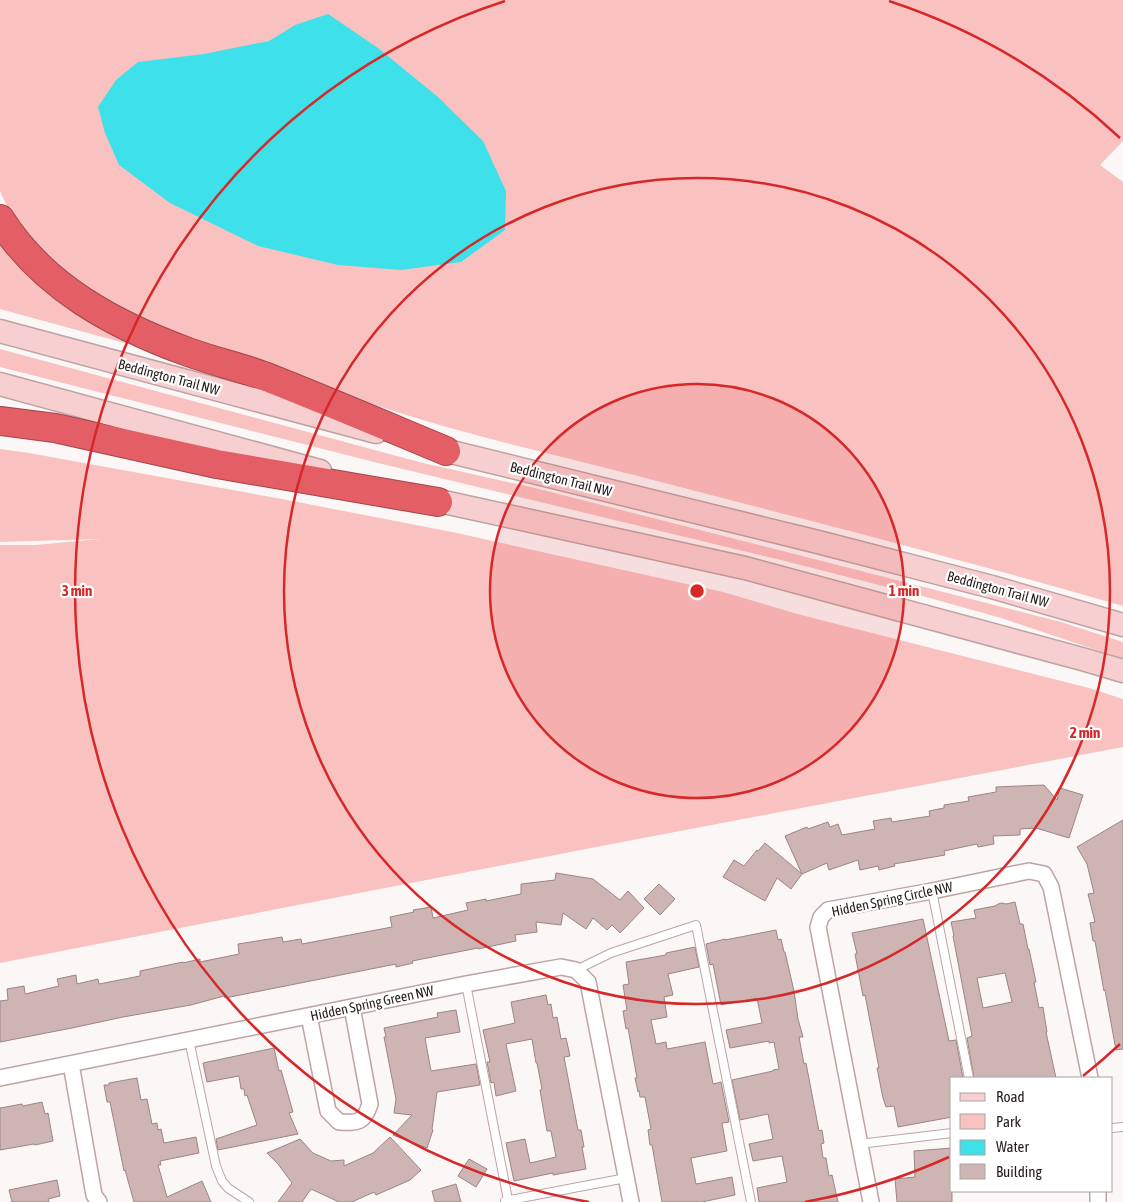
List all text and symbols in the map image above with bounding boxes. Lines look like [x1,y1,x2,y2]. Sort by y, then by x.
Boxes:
street label: Beddington Trail NW [117,356,222,398]
street label: Beddington Trail NW [508,459,614,500]
street label: Beddington Trail NW [946,568,1051,610]
text: 3 min [62,582,92,599]
centre of rings [688,582,706,600]
text: 1 min [889,582,919,599]
text: 2 min [1070,724,1100,741]
street label: Hidden Spring Circle NW [830,878,955,920]
street label: Hidden Spring Green NW [309,982,436,1024]
legend [950,1077,1113,1192]
text: Road [996,1088,1025,1105]
text: Park [996,1113,1021,1130]
text: Water [996,1138,1029,1155]
text: Building [996,1163,1042,1180]

